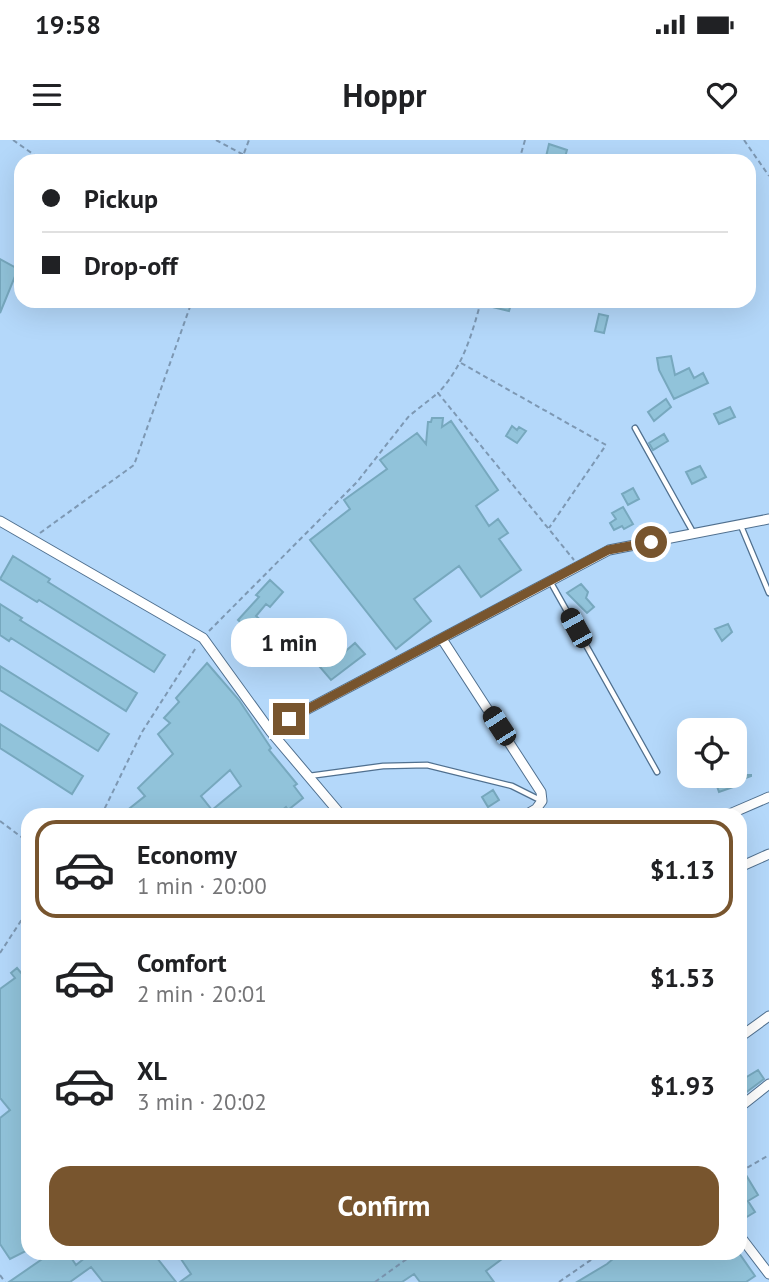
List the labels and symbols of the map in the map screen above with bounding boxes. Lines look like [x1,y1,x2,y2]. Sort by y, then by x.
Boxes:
route start [635,526,667,558]
car [557,605,596,651]
callout: 1 min [231,617,347,666]
route end [273,703,305,735]
car [479,703,520,749]

